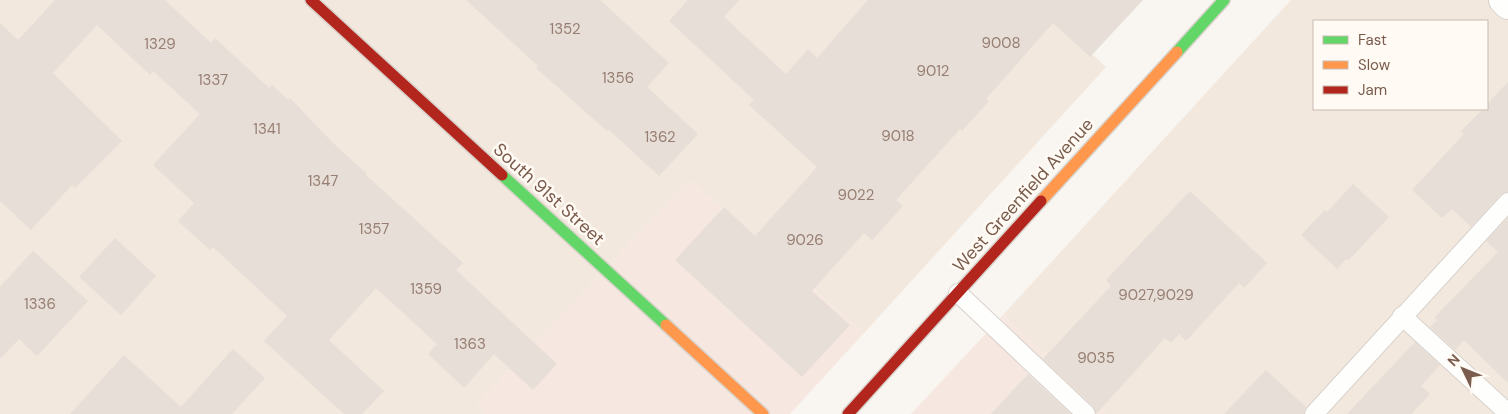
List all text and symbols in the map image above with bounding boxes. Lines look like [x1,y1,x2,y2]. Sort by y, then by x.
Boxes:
house number: 1352 [549,19,581,39]
legend [1313,20,1488,110]
text: Fast [1358,30,1387,50]
house number: 9008 [981,33,1021,53]
house number: 1329 [144,34,176,54]
text: Slow [1358,55,1391,75]
house number: 9012 [916,61,950,81]
house number: 1356 [602,68,634,88]
house number: 1337 [198,70,228,90]
text: Jam [1358,80,1387,100]
street label: West Greenfield Avenue [947,113,1099,277]
house number: 1341 [253,119,281,139]
house number: 9018 [881,126,915,146]
house number: 1362 [644,127,676,147]
street label: South 91st Street [488,138,610,250]
house number: 1347 [308,171,338,191]
house number: 9022 [838,185,874,205]
house number: 1357 [359,219,389,239]
house number: 9026 [786,230,824,250]
house number: 1359 [410,279,442,299]
house number: 9027,9029 [1118,285,1194,305]
house number: 1336 [24,294,56,314]
house number: 1363 [454,334,486,354]
north arrow [1438,344,1488,394]
house number: 9035 [1077,348,1115,368]
text: N [1443,350,1464,370]

